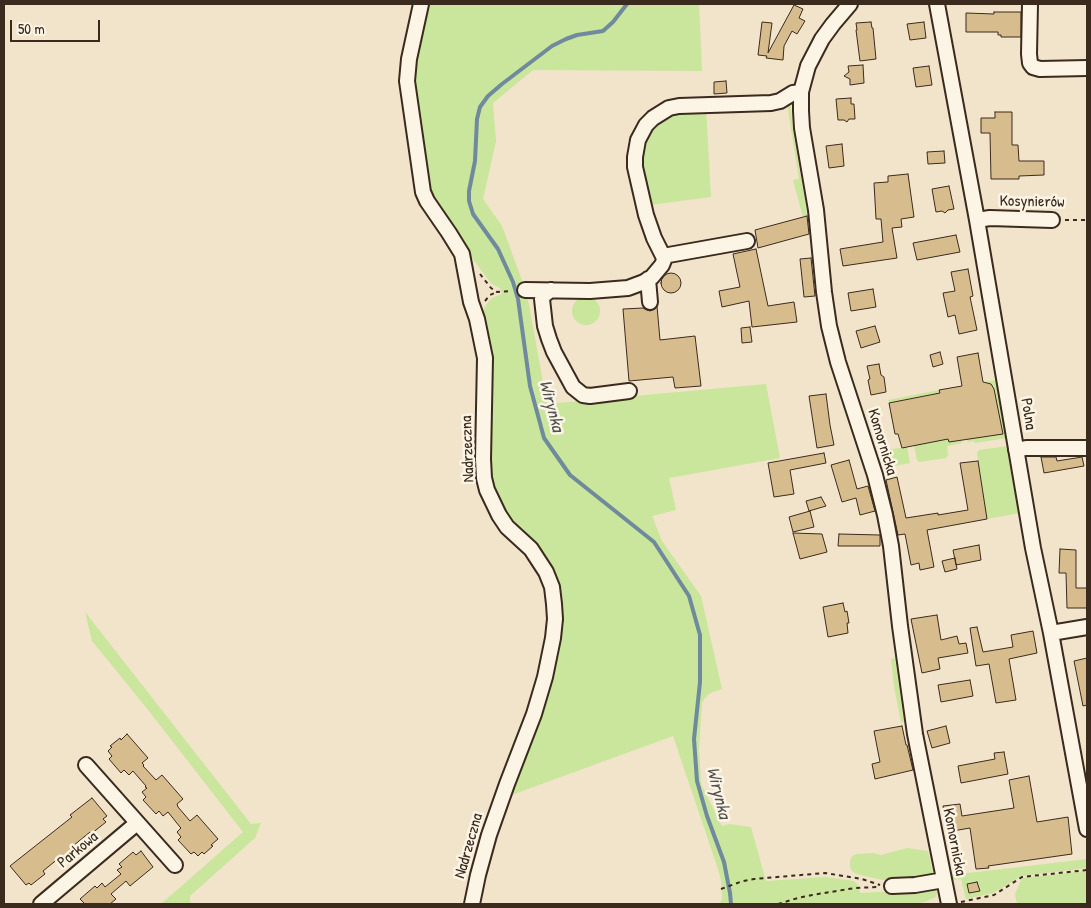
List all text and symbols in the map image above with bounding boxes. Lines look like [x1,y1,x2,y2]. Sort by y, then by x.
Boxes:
scale bar [12,10,102,42]
text: 50 m [18,18,45,39]
street label: Kosynierów [999,192,1065,212]
water label: Wirynka [534,378,568,434]
street label: Polna [1016,397,1040,431]
street label: Komornicka [863,407,901,477]
street label: Nadrzeczna [457,415,479,483]
water label: Wirynka [701,765,735,821]
street label: Komornicka [938,807,970,877]
street label: Nadrzeczna [451,811,487,881]
street label: Parkowa [54,828,102,872]

